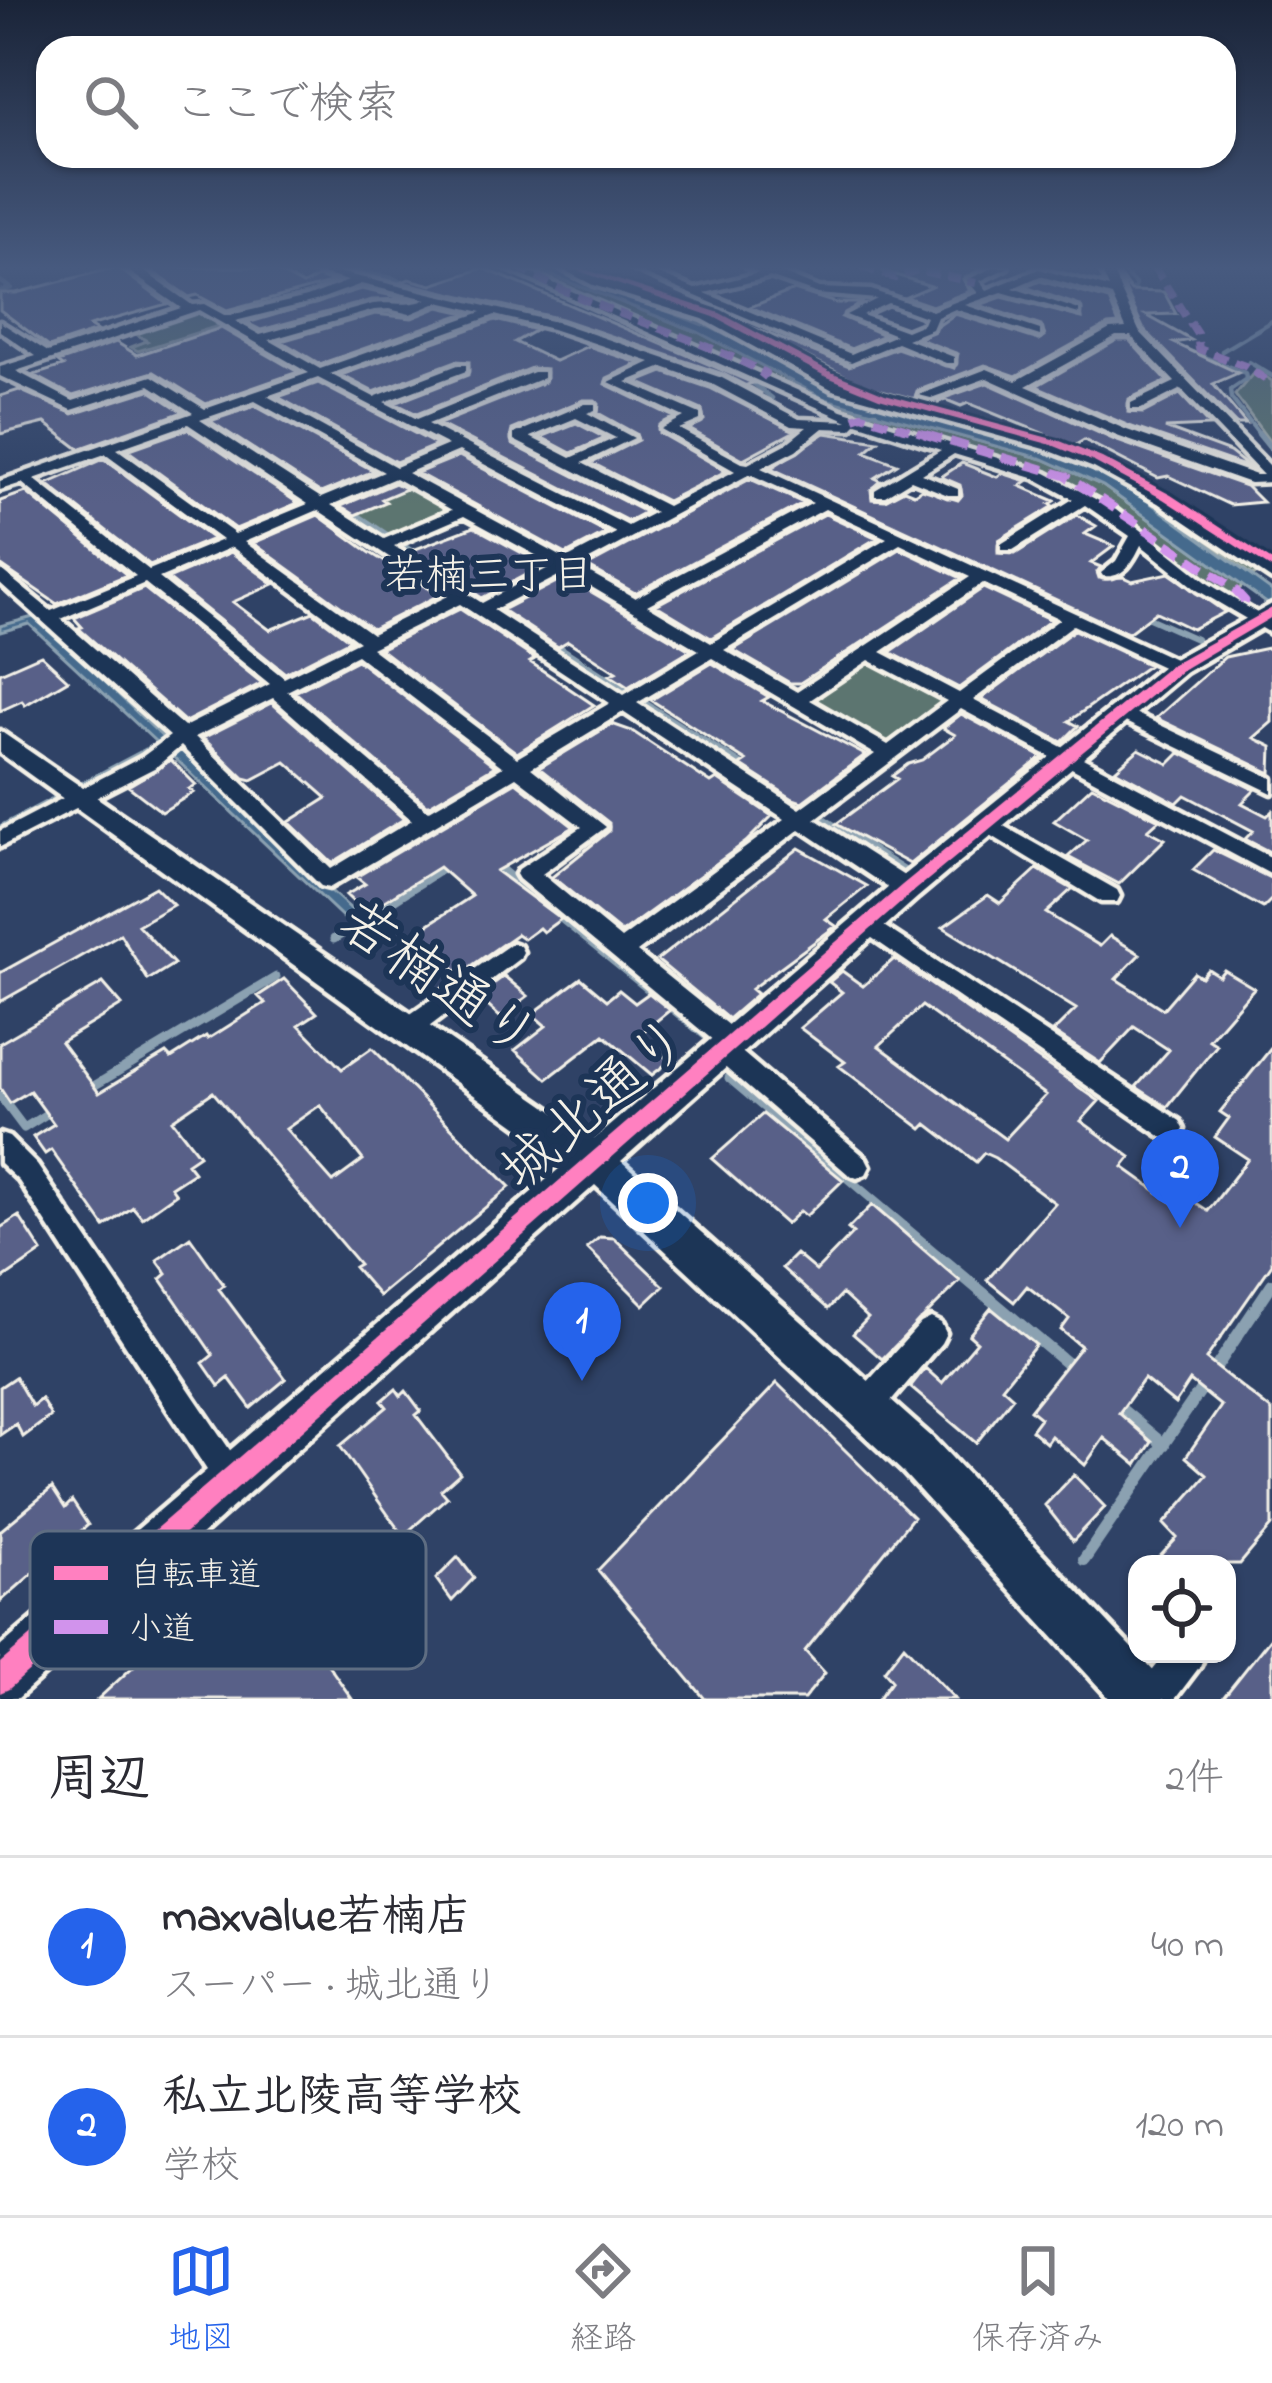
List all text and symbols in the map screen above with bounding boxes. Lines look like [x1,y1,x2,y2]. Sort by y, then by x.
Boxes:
search box [36,36,1236,168]
icon: search [78,69,144,135]
text: ここで検索 [174,73,399,139]
district label: 若楠三丁目 [384,547,594,608]
street label: 若楠通り [319,884,553,1083]
street label: 城北通り [484,1001,711,1213]
pin: 2 [1141,1129,1219,1228]
your location [618,1173,678,1233]
pin: 1 [543,1282,621,1381]
legend [30,1531,426,1669]
text: 自転車道 [129,1553,261,1601]
map controls [1128,1555,1236,1663]
button: locate [1128,1555,1236,1663]
text: 小道 [129,1607,195,1655]
text: 周辺 [48,1744,150,1819]
text: 2件 [1166,1752,1224,1809]
text: maxvalue若楠店 [162,1886,471,1952]
text: 1 [81,1918,93,1975]
text: 40 m [1151,1918,1224,1975]
text: スーパー · 城北通り [162,1959,500,2016]
text: 私立北陵高等学校 [162,2066,522,2132]
text: 2 [77,2098,97,2155]
text: 120 m [1135,2098,1224,2155]
text: 学校 [162,2139,240,2196]
tab: 地図 [168,2238,234,2364]
tab: 経路 [570,2238,636,2364]
tab: 保存済み [972,2238,1104,2364]

